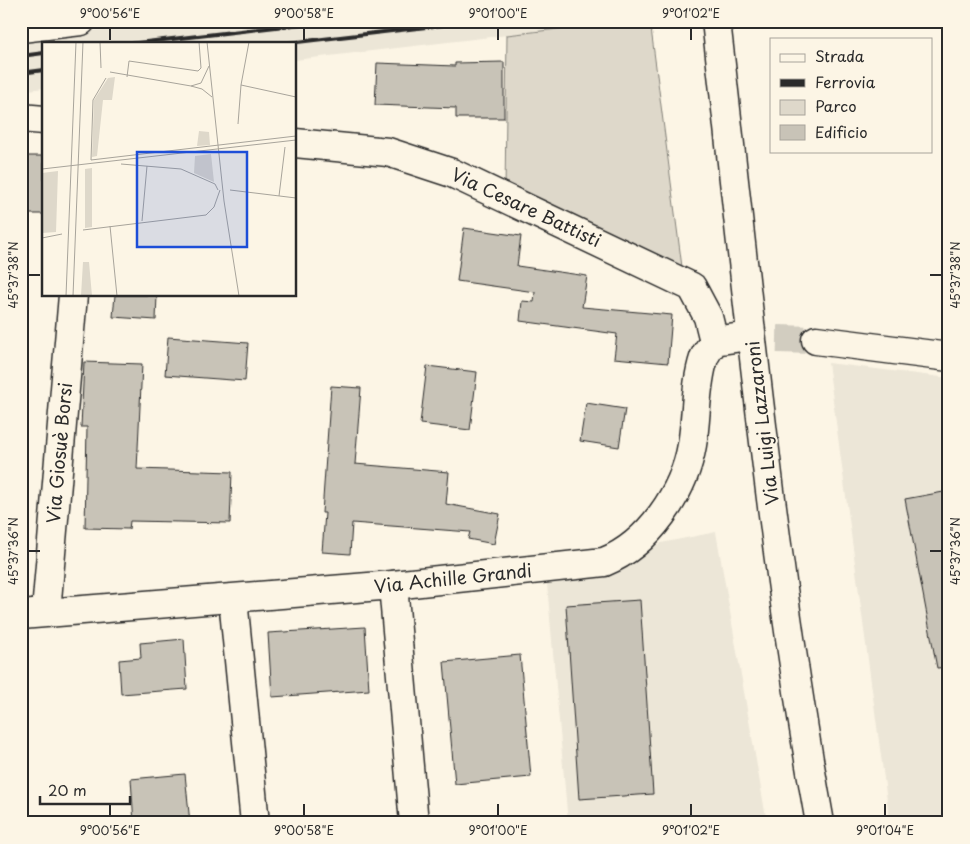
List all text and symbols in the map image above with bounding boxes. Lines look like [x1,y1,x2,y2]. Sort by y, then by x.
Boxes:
text: 9°00'56"E [80,4,140,22]
text: 9°00'58"E [274,4,334,22]
text: 9°01'00"E [469,4,527,22]
text: 9°01'02"E [662,4,720,22]
legend [770,38,932,152]
inset map [42,42,296,296]
text: Strada [815,44,865,67]
text: Ferrovia [815,70,876,93]
text: Parco [815,94,857,117]
text: Edificio [815,120,868,143]
street label: Via Cesare Battisti [447,160,606,253]
text: 45°37'38"N [4,241,22,309]
text: 45°37'38"N [946,241,964,309]
street label: Via Luigi Lazzaroni [738,340,785,507]
street label: Via Giosuè Borsi [39,381,78,524]
text: 45°37'36"N [4,517,22,585]
text: 45°37'36"N [946,517,964,585]
street label: Via Achille Grandi [373,556,533,599]
scale bar [40,774,130,806]
text: 20 m [48,778,87,801]
text: 9°00'56"E [80,821,140,839]
text: 9°00'58"E [274,821,334,839]
text: 9°01'00"E [469,821,527,839]
text: 9°01'02"E [662,821,720,839]
text: 9°01'04"E [856,821,914,839]

